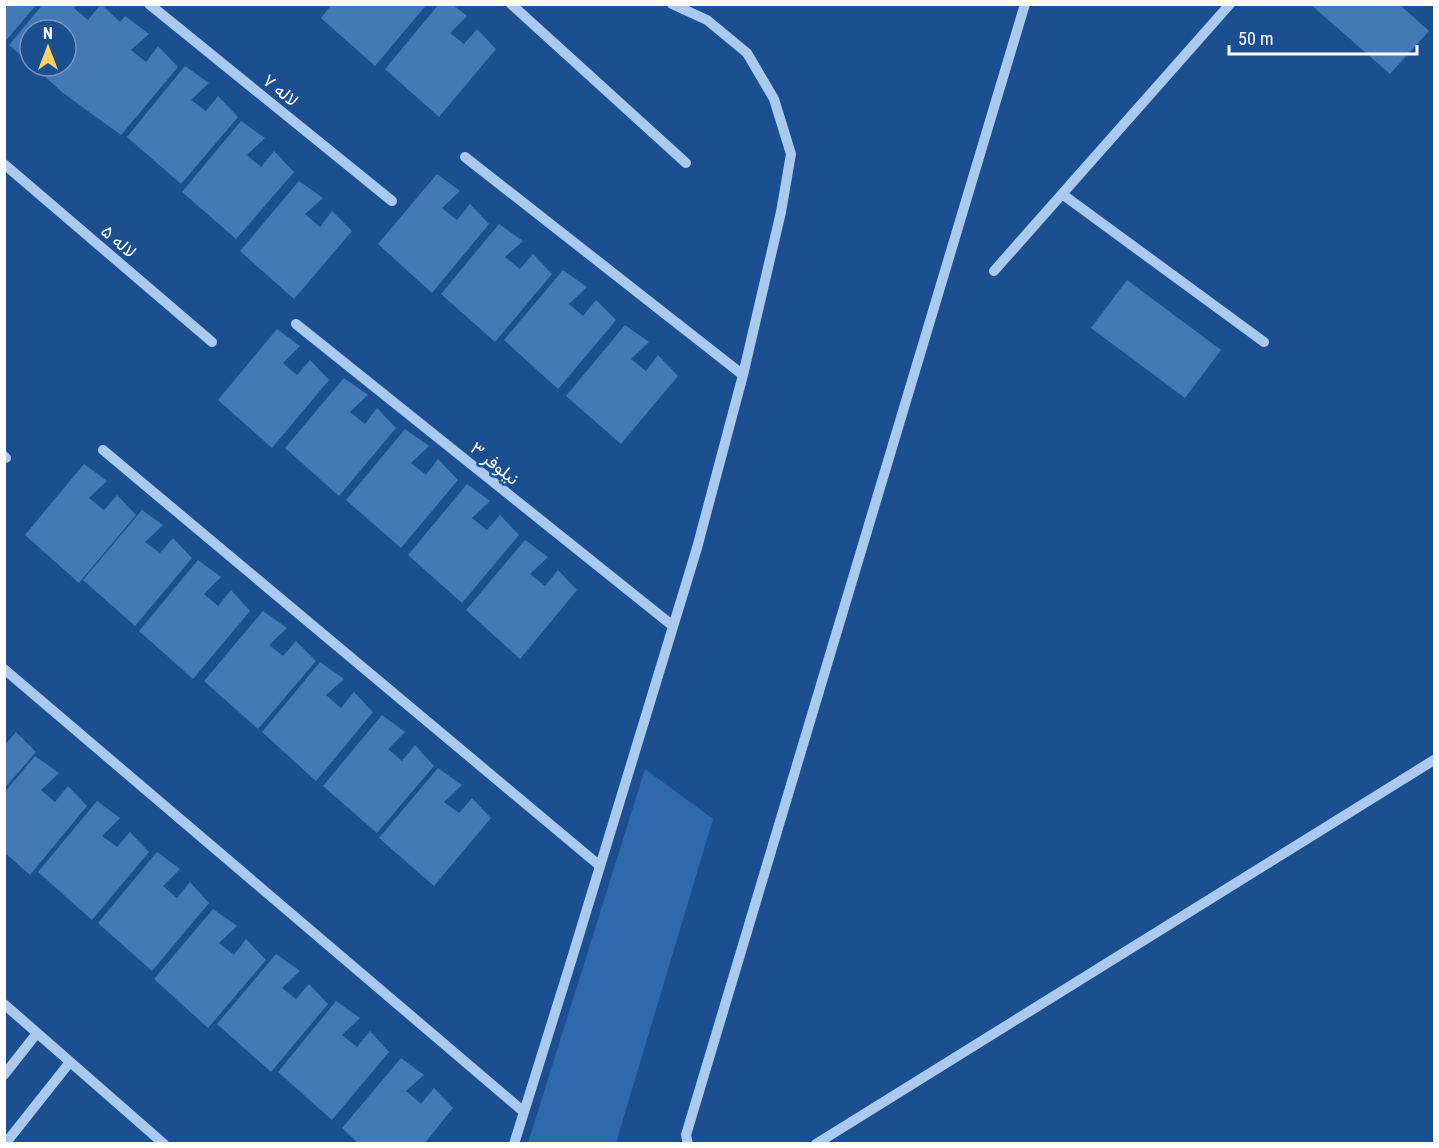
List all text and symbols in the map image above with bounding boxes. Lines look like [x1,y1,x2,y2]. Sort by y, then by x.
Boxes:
north arrow [18,18,78,78]
scale bar [1229,18,1416,56]
text: N [43,24,53,43]
text: 50 m [1238,28,1273,49]
street label: لاله ٧ [259,69,303,111]
street label: لاله ۵ [97,220,141,262]
street label: نیلوفر ٣ [466,437,524,490]

